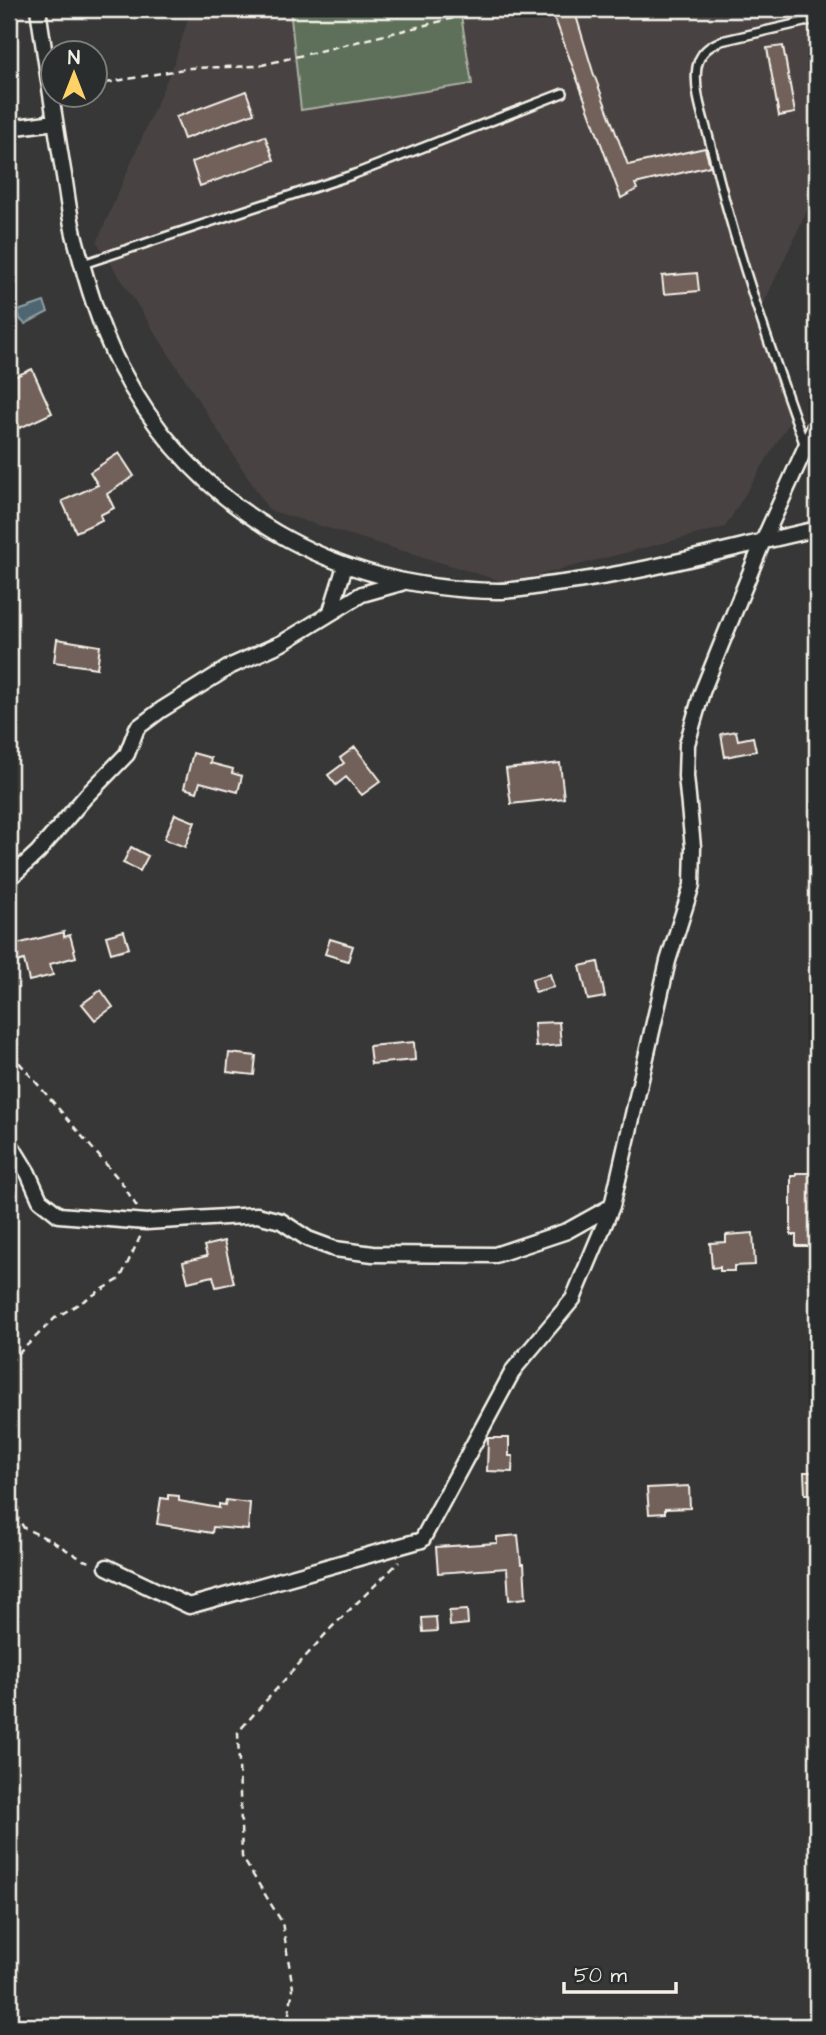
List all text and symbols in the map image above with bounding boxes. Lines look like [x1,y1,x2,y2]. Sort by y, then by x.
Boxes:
north arrow [38,38,108,108]
text: N [68,45,80,72]
scale bar [564,1951,676,1995]
text: 50 m [574,1961,628,1990]

